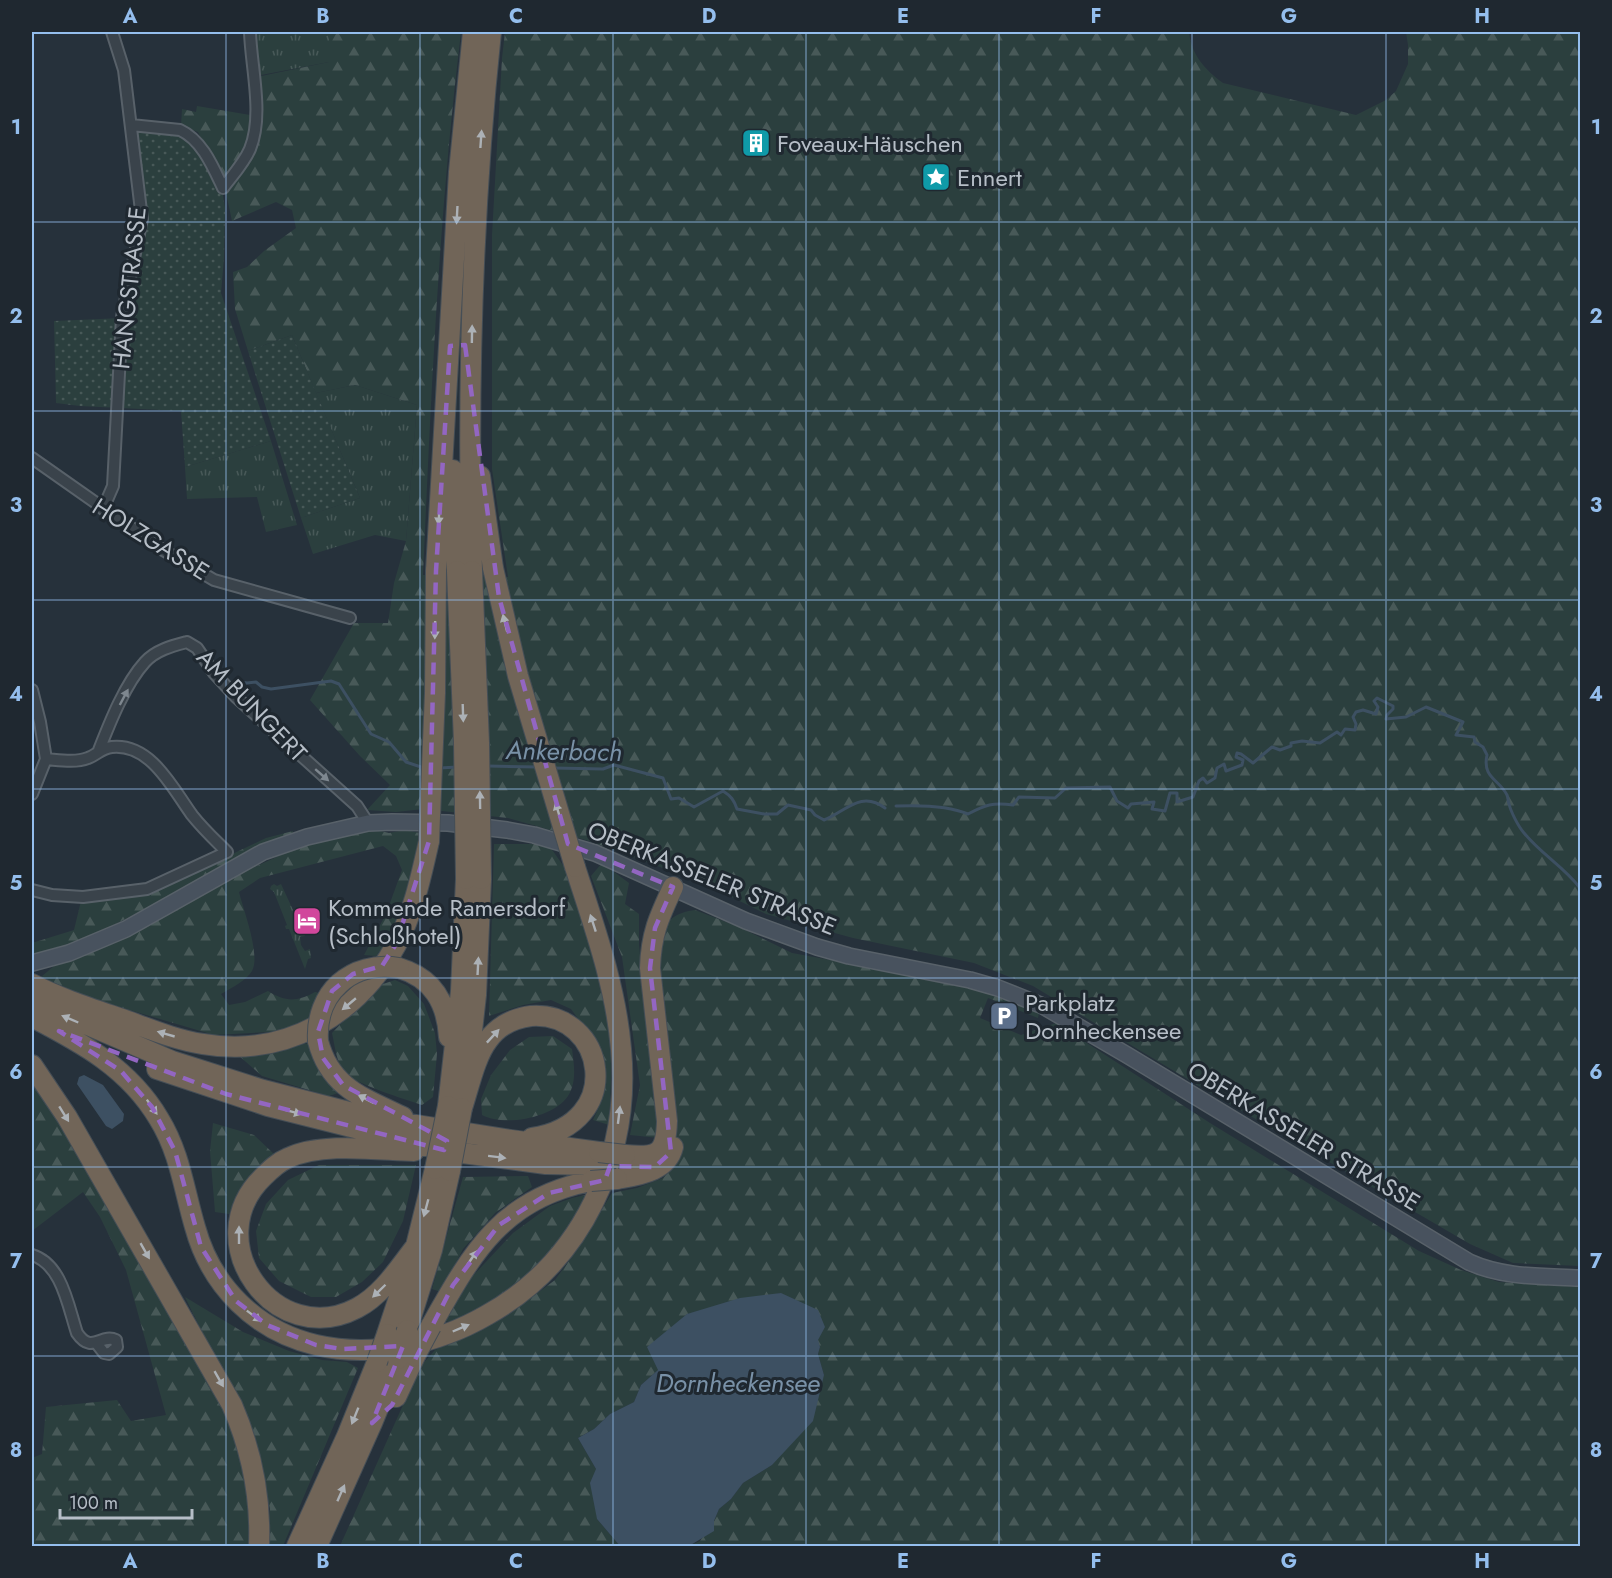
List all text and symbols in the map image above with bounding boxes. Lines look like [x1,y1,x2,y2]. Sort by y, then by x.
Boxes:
text: A [122,2,138,31]
text: B [316,2,330,31]
text: C [509,2,523,31]
text: D [702,2,716,31]
text: E [897,2,909,31]
text: F [1090,2,1102,31]
text: G [1281,2,1297,31]
text: H [1474,2,1490,31]
text: 1 [11,113,21,142]
text: 1 [1591,113,1601,142]
place label: Foveaux-Häuschen [777,126,963,161]
building icon: Foveaux-Häuschen [740,127,772,159]
one-way arrow [476,130,486,149]
place label: Ennert [957,160,1022,195]
place icon: Ennert [920,161,952,193]
street label: HANGSTRASSE [103,205,155,371]
one-way arrow [452,206,461,225]
text: 2 [9,302,23,331]
text: 2 [1589,302,1603,331]
one-way arrow [467,325,476,344]
street label: HOLZGASSE [86,489,216,589]
text: 3 [10,491,22,520]
text: 3 [1590,491,1602,520]
one-way arrow [434,507,444,526]
one-way arrow [500,614,510,632]
one-way arrow [430,620,440,639]
street label: AM BUNGERT [189,640,315,770]
text: 4 [9,680,23,709]
text: 4 [1589,680,1603,709]
one-way arrow [119,688,128,705]
one-way arrow [458,704,468,723]
water label: Ankerbach [505,731,622,771]
one-way arrow [314,768,329,781]
one-way arrow [475,790,485,809]
one-way arrow [553,801,562,819]
street label: OBERKASSELER STRASSE [582,812,842,944]
text: 5 [10,869,23,898]
text: 5 [1590,869,1603,898]
place label: Kommende Ramersdorf (Schloßhotel) [328,890,567,953]
hotel icon: Kommende Ramersdorf (Schloßhotel) [291,905,323,937]
one-way arrow [587,914,597,932]
one-way arrow [473,957,482,976]
place label: Parkplatz Dornheckensee [1025,985,1181,1048]
one-way arrow [342,997,357,1010]
parking icon: Parkplatz Dornheckensee [988,1000,1020,1032]
one-way arrow [61,1014,79,1023]
one-way arrow [486,1028,500,1043]
one-way arrow [157,1029,175,1038]
street label: OBERKASSELER STRASSE [1181,1053,1427,1219]
text: 6 [9,1058,23,1087]
text: 6 [1589,1058,1603,1087]
one-way arrow [358,1094,375,1103]
one-way arrow [146,1099,158,1115]
one-way arrow [59,1105,70,1122]
one-way arrow [614,1105,624,1124]
one-way arrow [284,1108,302,1118]
one-way arrow [487,1152,506,1162]
one-way arrow [421,1199,430,1217]
one-way arrow [234,1226,244,1245]
one-way arrow [140,1243,150,1260]
text: 7 [10,1247,23,1276]
text: 7 [1590,1247,1603,1276]
one-way arrow [466,1249,477,1266]
one-way arrow [372,1283,386,1297]
one-way arrow [246,1310,262,1322]
one-way arrow [452,1323,470,1332]
water label: Dornheckensee [656,1364,820,1402]
one-way arrow [214,1371,224,1388]
one-way arrow [350,1408,360,1426]
text: 8 [10,1436,22,1465]
text: 8 [1590,1436,1602,1465]
scale bar [60,1482,192,1520]
one-way arrow [336,1485,345,1502]
text: 100 m [69,1490,118,1516]
text: A [122,1547,138,1576]
text: B [316,1547,330,1576]
text: C [509,1547,523,1576]
text: D [702,1547,716,1576]
text: E [897,1547,909,1576]
text: F [1090,1547,1102,1576]
text: G [1281,1547,1297,1576]
text: H [1474,1547,1490,1576]

